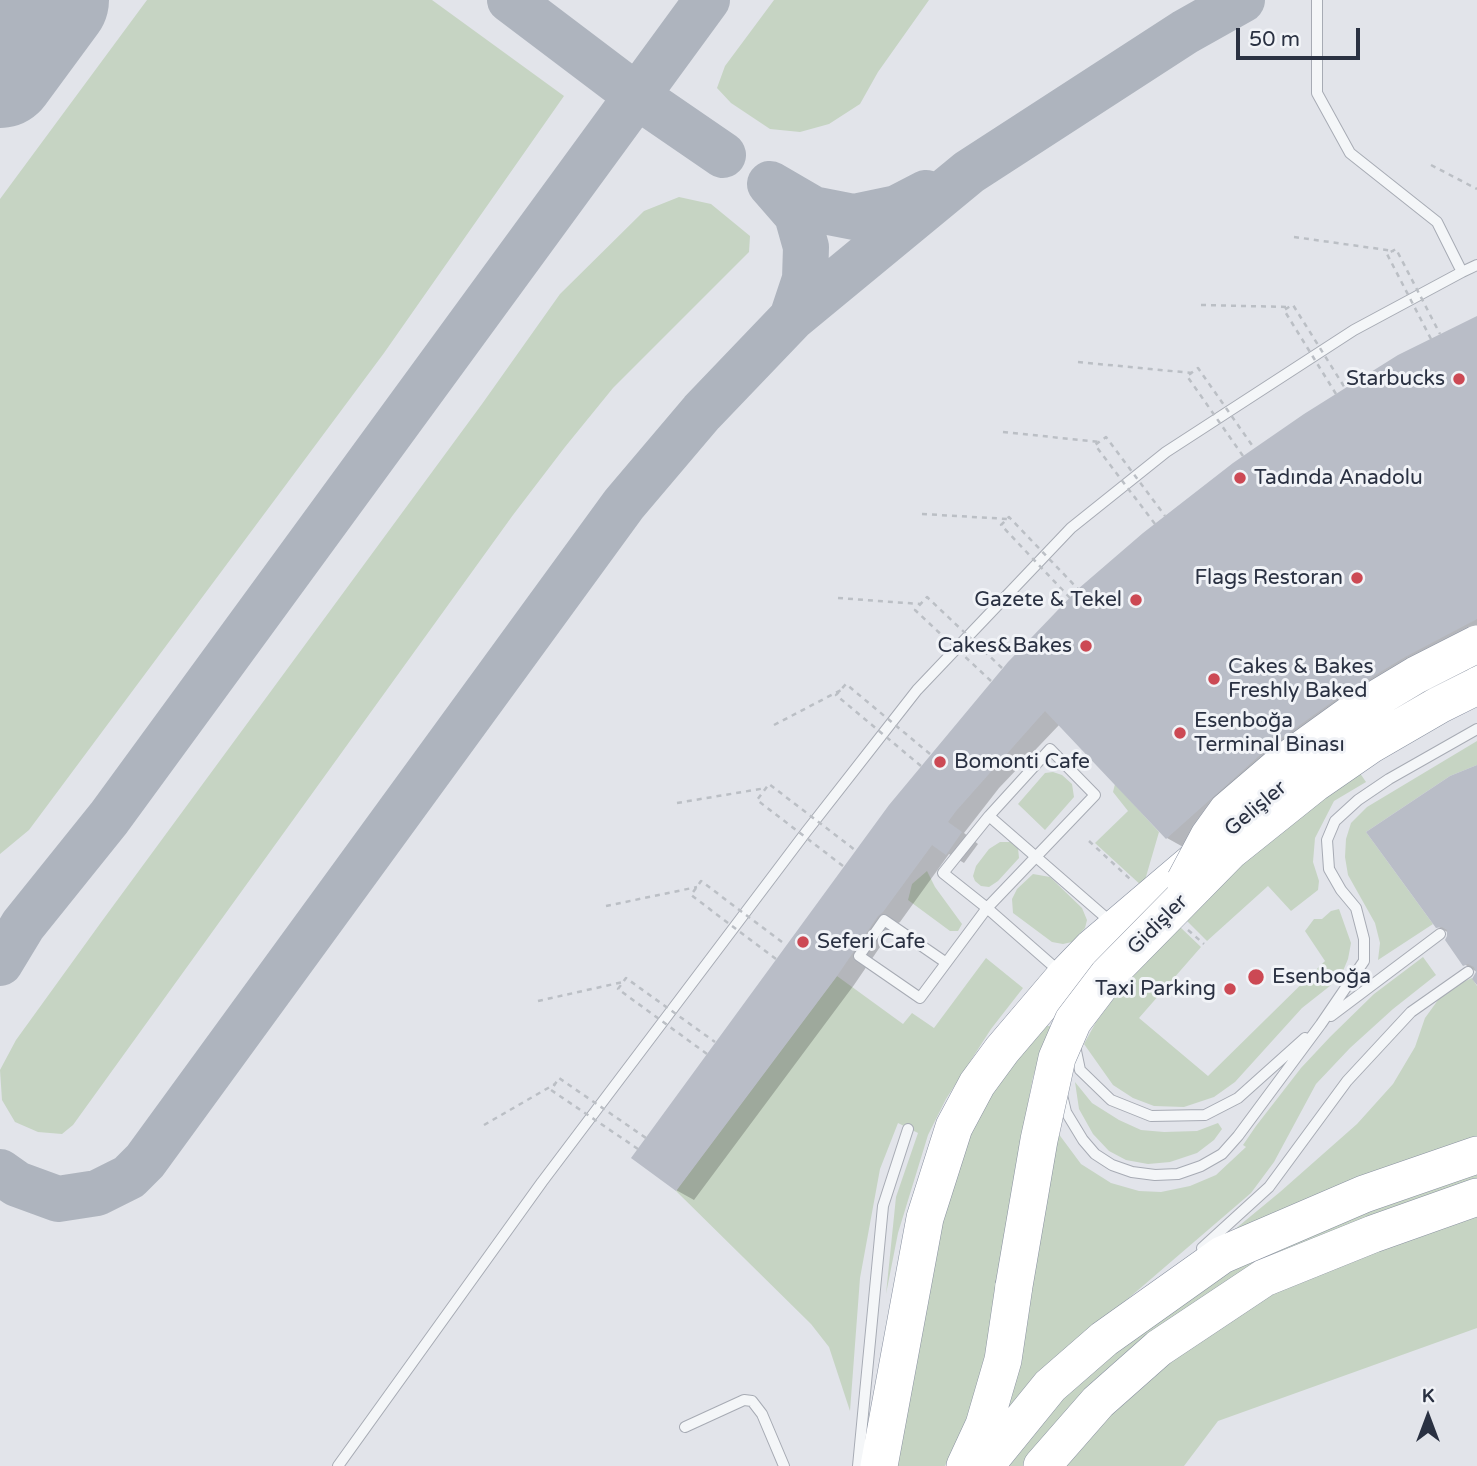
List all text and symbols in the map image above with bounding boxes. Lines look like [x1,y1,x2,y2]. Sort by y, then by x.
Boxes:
scale bar [1239,14,1363,58]
text: 50 m [1249,27,1300,52]
place label: Starbucks [1346,366,1445,392]
marker: Starbucks [1451,371,1467,387]
place label: Tadında Anadolu [1254,465,1423,491]
marker: Tadında Anadolu [1232,470,1248,486]
place label: Flags Restoran [1194,565,1343,591]
marker: Flags Restoran [1349,570,1365,586]
place label: Gazete & Tekel [974,587,1122,613]
marker: Gazete & Tekel [1128,592,1144,608]
place label: Cakes&Bakes [937,633,1072,659]
marker: Cakes&Bakes [1078,638,1094,654]
place label: Cakes & Bakes Freshly Baked [1228,654,1373,704]
marker: Cakes & Bakes Freshly Baked [1206,671,1222,687]
place label: Esenboğa Terminal Binası [1194,708,1345,758]
marker: Esenboğa Terminal Binası [1172,725,1188,741]
place label: Bomonti Cafe [954,749,1090,775]
marker: Bomonti Cafe [932,754,948,770]
street label: Gelişler [1220,776,1292,842]
street label: Gidişler [1123,890,1193,960]
place label: Seferi Cafe [817,929,925,955]
marker: Seferi Cafe [795,934,811,950]
place label: Esenboğa [1272,964,1371,990]
marker: Esenboğa [1246,967,1266,987]
place label: Taxi Parking [1095,976,1216,1002]
marker: Taxi Parking [1222,981,1238,997]
north arrow [1393,1382,1463,1452]
text: K [1422,1385,1434,1407]

